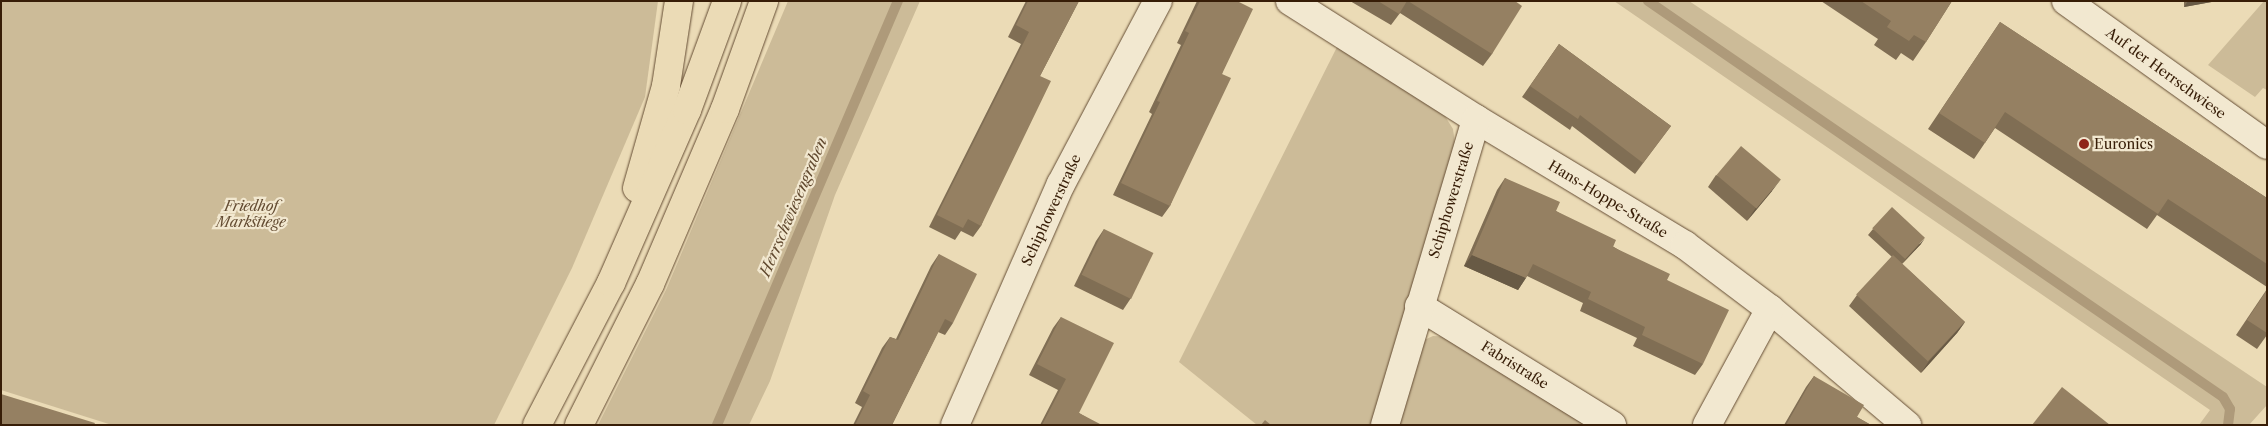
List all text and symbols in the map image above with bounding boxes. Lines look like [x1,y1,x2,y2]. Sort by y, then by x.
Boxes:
street label: Auf der Herrschwiese [2103,24,2229,122]
water label: Herrschwiesengraben [756,135,830,279]
place label: Euronics [2094,136,2153,152]
marker: Euronics [2078,138,2090,150]
street label: Schiphowerstraße [1425,140,1477,260]
street label: Schiphowerstraße [1018,152,1084,268]
street label: Hans-Hoppe-Straße [1545,157,1671,241]
park label: Friedhof Markstiege [216,198,286,230]
street label: Fabristraße [1478,338,1552,392]

